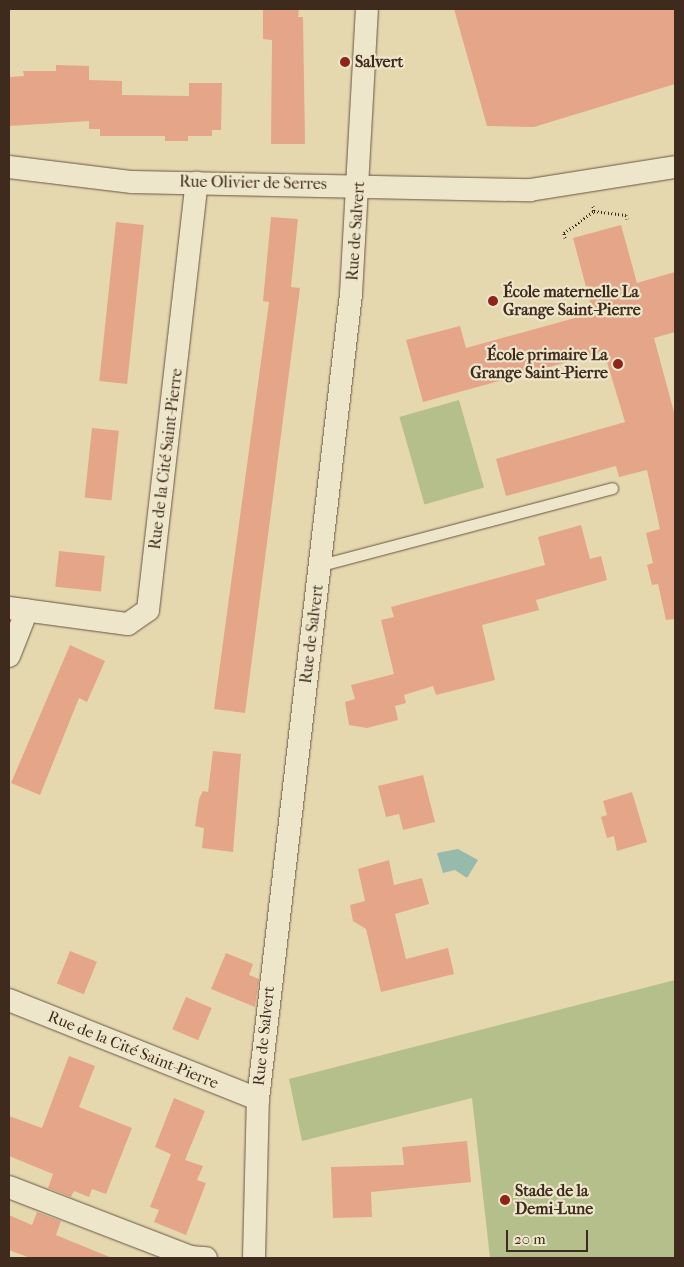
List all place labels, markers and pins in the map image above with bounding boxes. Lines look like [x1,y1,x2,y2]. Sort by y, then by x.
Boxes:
place label: Salvert [355,52,403,72]
marker: Salvert [339,56,351,68]
place label: École maternelle La Grange Saint-Pierre [503,282,641,320]
marker: École maternelle La Grange Saint-Pierre [487,295,499,307]
place label: École primaire La Grange Saint-Pierre [470,345,608,383]
marker: École primaire La Grange Saint-Pierre [612,358,624,370]
place label: Stade de la Demi-Lune [515,1181,593,1219]
marker: Stade de la Demi-Lune [499,1194,511,1206]

